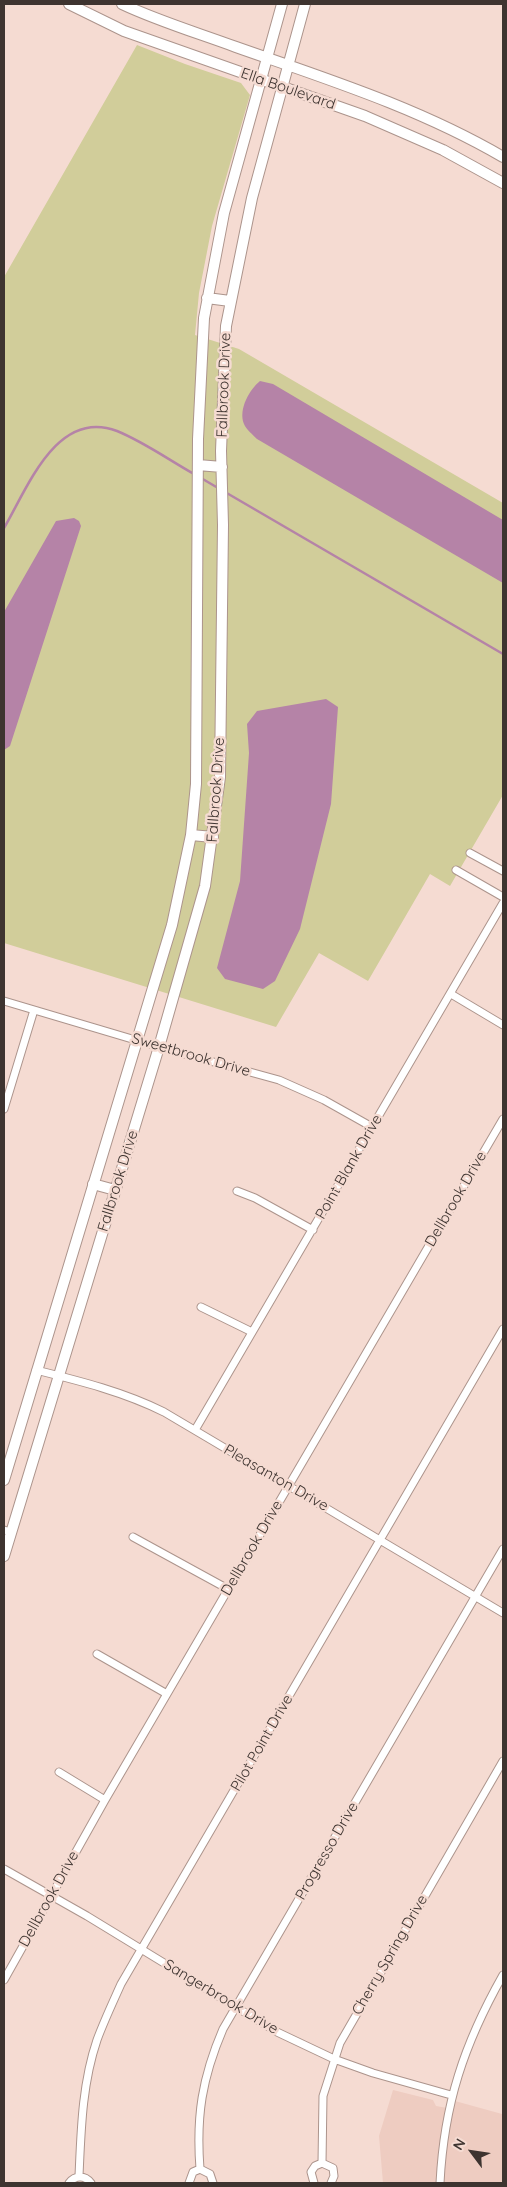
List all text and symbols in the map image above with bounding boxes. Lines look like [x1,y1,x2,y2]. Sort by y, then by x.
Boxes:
street label: Ella Boulevard [238,64,338,114]
street label: Fallbrook Drive [213,332,235,438]
street label: Fallbrook Drive [203,737,229,843]
street label: Sweetbrook Drive [130,1029,252,1081]
street label: Point Blank Drive [312,1111,386,1223]
street label: Fallbrook Drive [94,1128,142,1234]
street label: Dellbrook Drive [421,1148,491,1250]
street label: Pleasanton Drive [221,1441,331,1515]
street label: Dellbrook Drive [217,1497,287,1599]
street label: Pilot Point Drive [227,1691,297,1795]
street label: Progresso Drive [292,1799,362,1903]
street label: Dellbrook Drive [15,1848,83,1950]
street label: Cherry Spring Drive [348,1892,432,2018]
street label: Sangerbrook Drive [160,1956,282,2038]
north arrow [447,2127,497,2177]
text: N [449,2135,470,2153]

